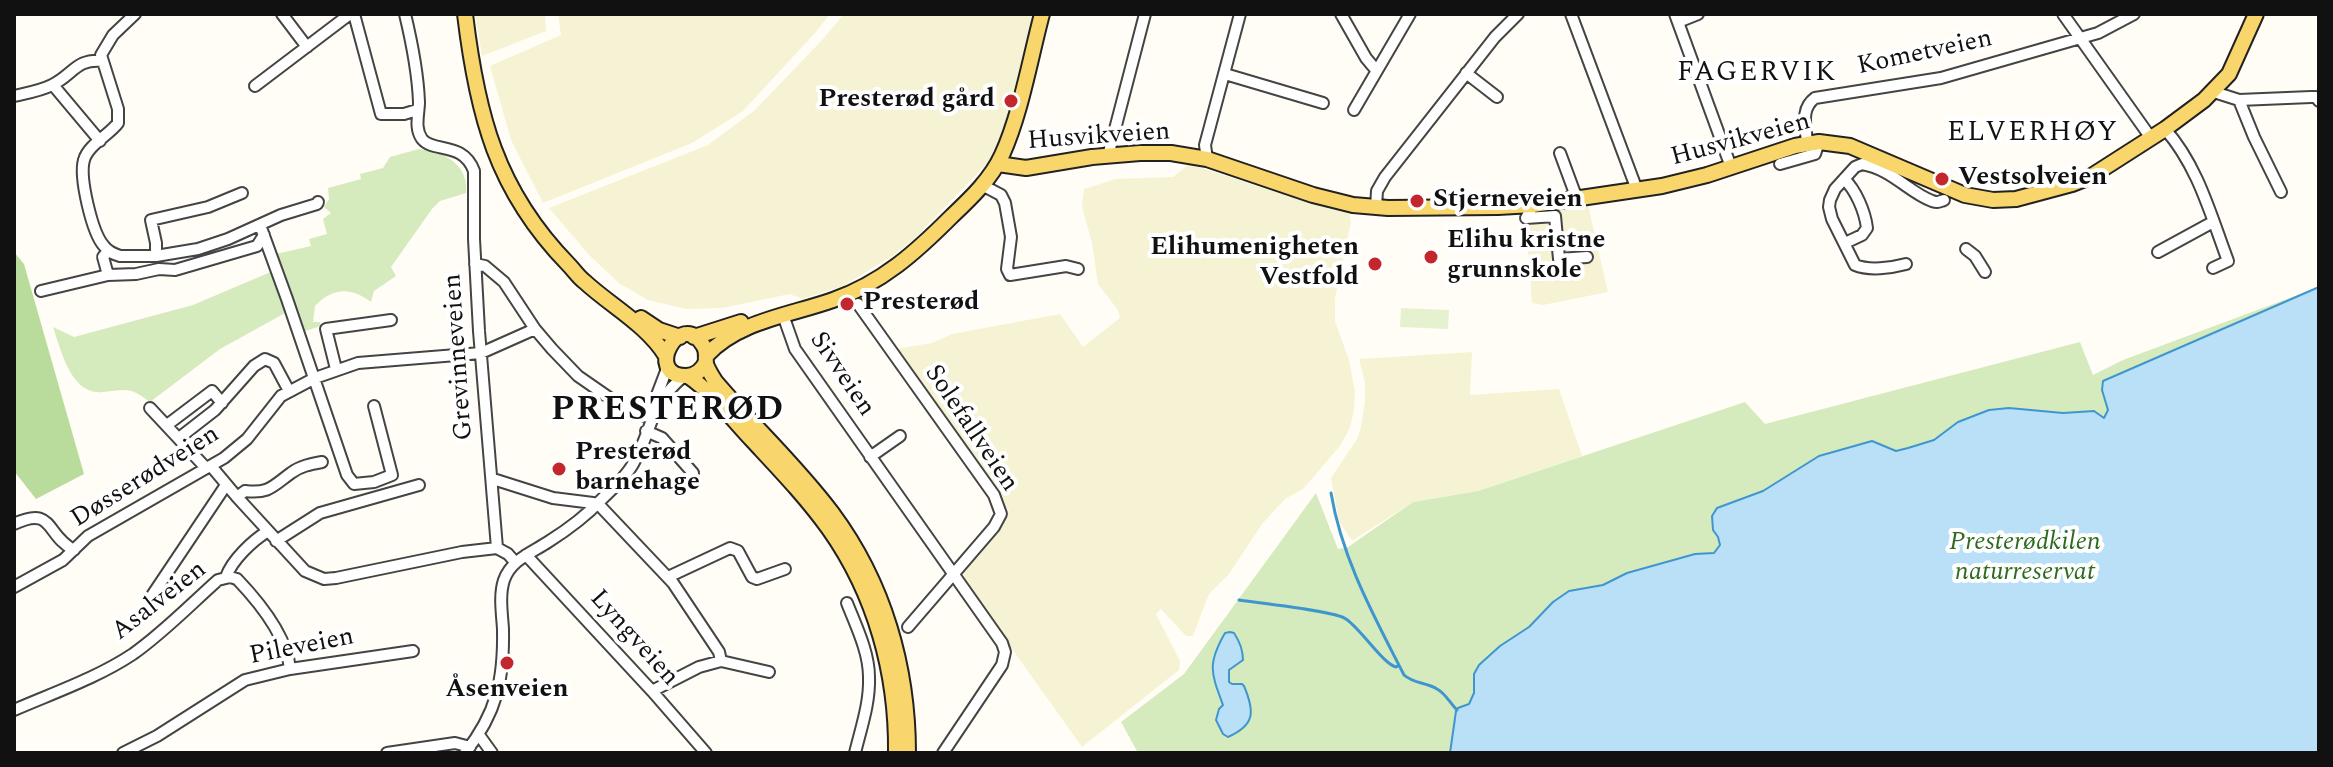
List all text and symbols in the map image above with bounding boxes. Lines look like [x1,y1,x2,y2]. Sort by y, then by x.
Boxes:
street label: Kometveien [1855,24,1995,84]
district label: FAGERVIK [1677,58,1837,92]
place label: Presterød gård [818,85,995,117]
marker: Presterød gård [1002,92,1020,110]
street label: Husvikveien [1668,107,1814,175]
street label: Husvikveien [1027,117,1171,159]
district label: ELVERHØY [1947,118,2119,152]
place label: Vestsolveien [1958,163,2107,195]
marker: Vestsolveien [1933,170,1951,188]
place label: Stjerneveien [1433,185,1583,217]
marker: Stjerneveien [1408,192,1426,210]
place label: Elihu kristne grunnskole [1447,226,1605,288]
place label: Elihumenigheten Vestfold [1150,233,1359,294]
marker: Elihu kristne grunnskole [1422,248,1440,266]
marker: Elihumenigheten Vestfold [1366,255,1384,273]
street label: Grevinneveien [439,272,481,442]
place label: Presterød [863,288,979,320]
marker: Presterød [838,295,856,313]
street label: Sivveien [801,327,881,423]
street label: Solefallveien [916,360,1024,498]
district label: PRESTERØD [551,392,785,432]
street label: Døsserødveien [66,420,226,536]
place label: Presterød barnehage [575,438,700,500]
marker: Presterød barnehage [550,460,568,478]
park label: Presterødkilen naturreservat [1949,528,2101,590]
street label: Asalveien [106,555,214,649]
street label: Lyngveien [582,584,684,694]
street label: Pileveien [247,623,357,673]
marker: Åsenveien [498,654,516,672]
place label: Åsenveien [446,675,568,707]

